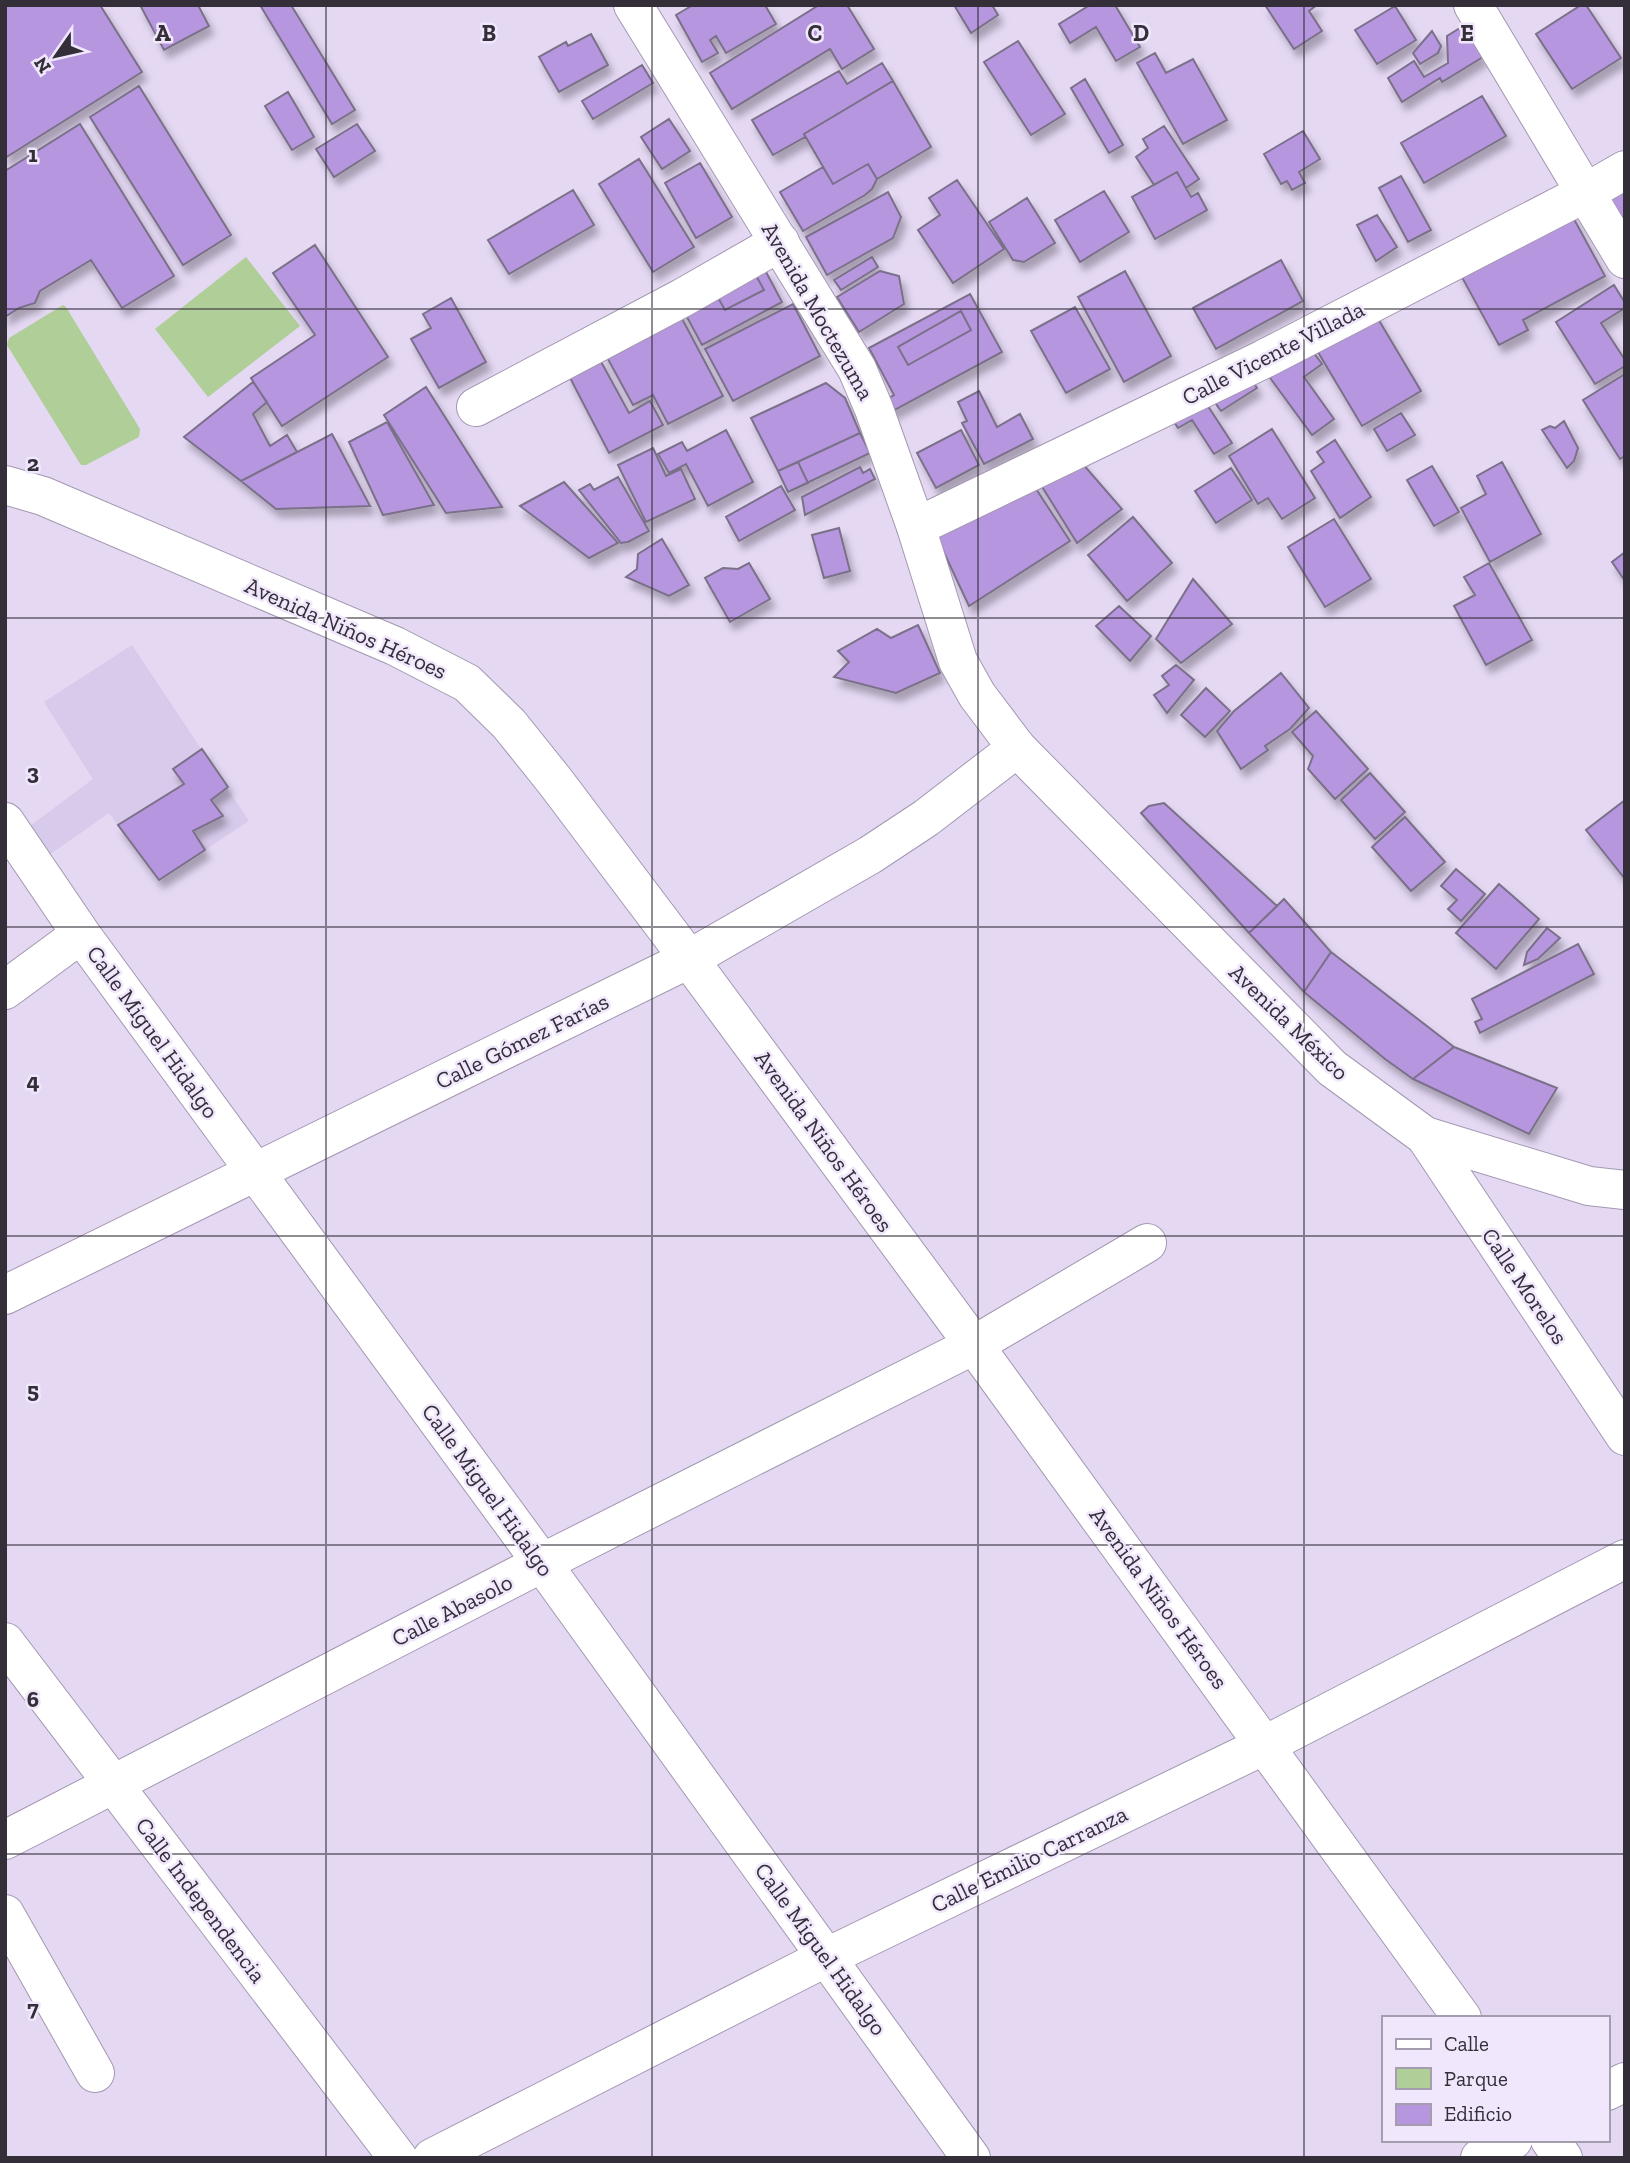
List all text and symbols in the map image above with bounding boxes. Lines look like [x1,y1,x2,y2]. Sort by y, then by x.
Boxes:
text: A [155,19,171,47]
text: B [482,19,496,47]
text: C [808,19,822,47]
text: D [1133,19,1149,47]
text: E [1460,19,1474,47]
north arrow [21,21,91,91]
text: N [29,53,56,78]
text: 1 [28,140,38,168]
street label: Avenida Moctezuma [756,217,880,405]
street label: Calle Vicente Villada [1177,295,1369,411]
text: 2 [27,449,39,477]
street label: Avenida Niños Héroes [241,571,451,685]
text: 3 [27,758,39,786]
street label: Calle Miguel Hidalgo [81,940,225,1124]
street label: Avenida México [1223,958,1355,1086]
street label: Calle Gómez Farías [431,987,613,1095]
street label: Avenida Niños Héroes [749,1045,899,1237]
text: 4 [26,1067,40,1095]
street label: Calle Morelos [1476,1223,1574,1349]
text: 5 [27,1376,39,1404]
street label: Calle Miguel Hidalgo [416,1398,560,1582]
street label: Avenida Niños Héroes [1084,1502,1234,1694]
street label: Calle Abasolo [387,1568,517,1652]
text: 6 [27,1685,39,1713]
street label: Calle Emilio Carranza [926,1799,1132,1919]
street label: Calle Independencia [130,1812,272,1988]
street label: Calle Miguel Hidalgo [749,1857,893,2041]
text: 7 [27,1994,39,2022]
legend [1382,2016,1609,2142]
text: Calle [1444,2031,1489,2056]
text: Parque [1444,2066,1508,2091]
text: Edificio [1444,2101,1512,2126]

